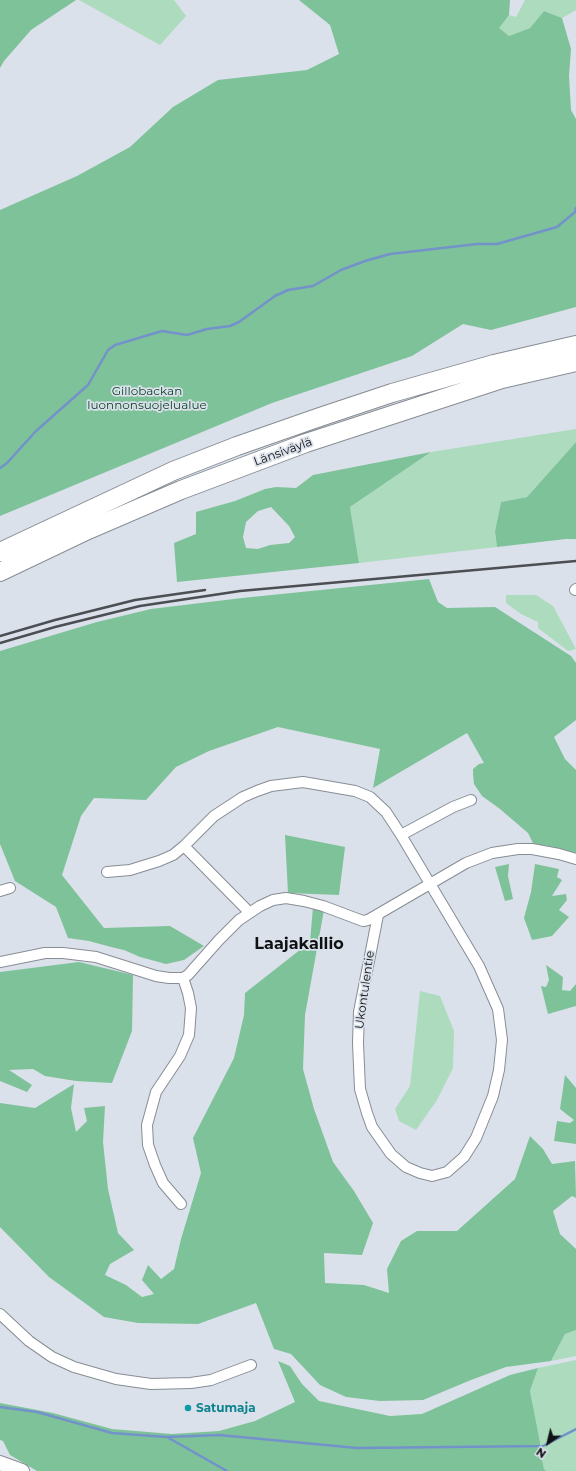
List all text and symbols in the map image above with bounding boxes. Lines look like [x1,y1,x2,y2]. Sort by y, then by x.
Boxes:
park label: Gillobackan luonnonsuojelualue [87,384,207,412]
street label: Länsiväylä [252,435,314,469]
district label: Laajakallio [254,934,344,954]
street label: Ukontulentie [352,950,378,1030]
place label: Satumaja [196,1401,256,1415]
marker: Satumaja [183,1403,193,1413]
north arrow [528,1423,568,1463]
text: N [533,1445,549,1461]

